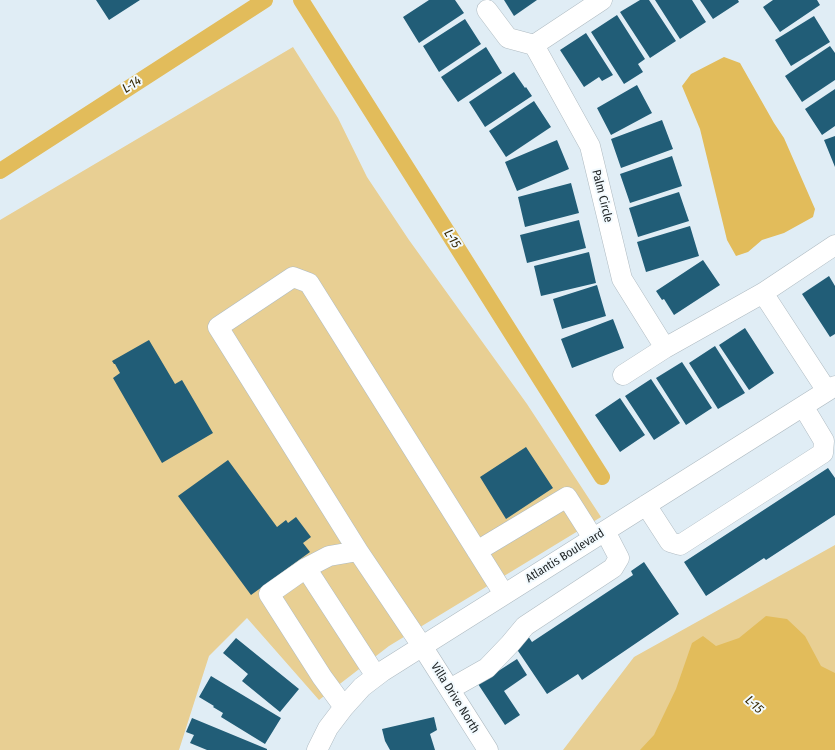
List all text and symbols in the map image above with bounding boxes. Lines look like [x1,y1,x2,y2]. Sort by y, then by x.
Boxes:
water label: L-14 [120,73,144,97]
street label: Palm Circle [589,168,615,224]
water label: L-15 [440,227,464,251]
street label: Atlantis Boulevard [523,526,607,586]
street label: Villa Drive North [428,660,482,736]
water label: L-15 [742,693,766,717]

